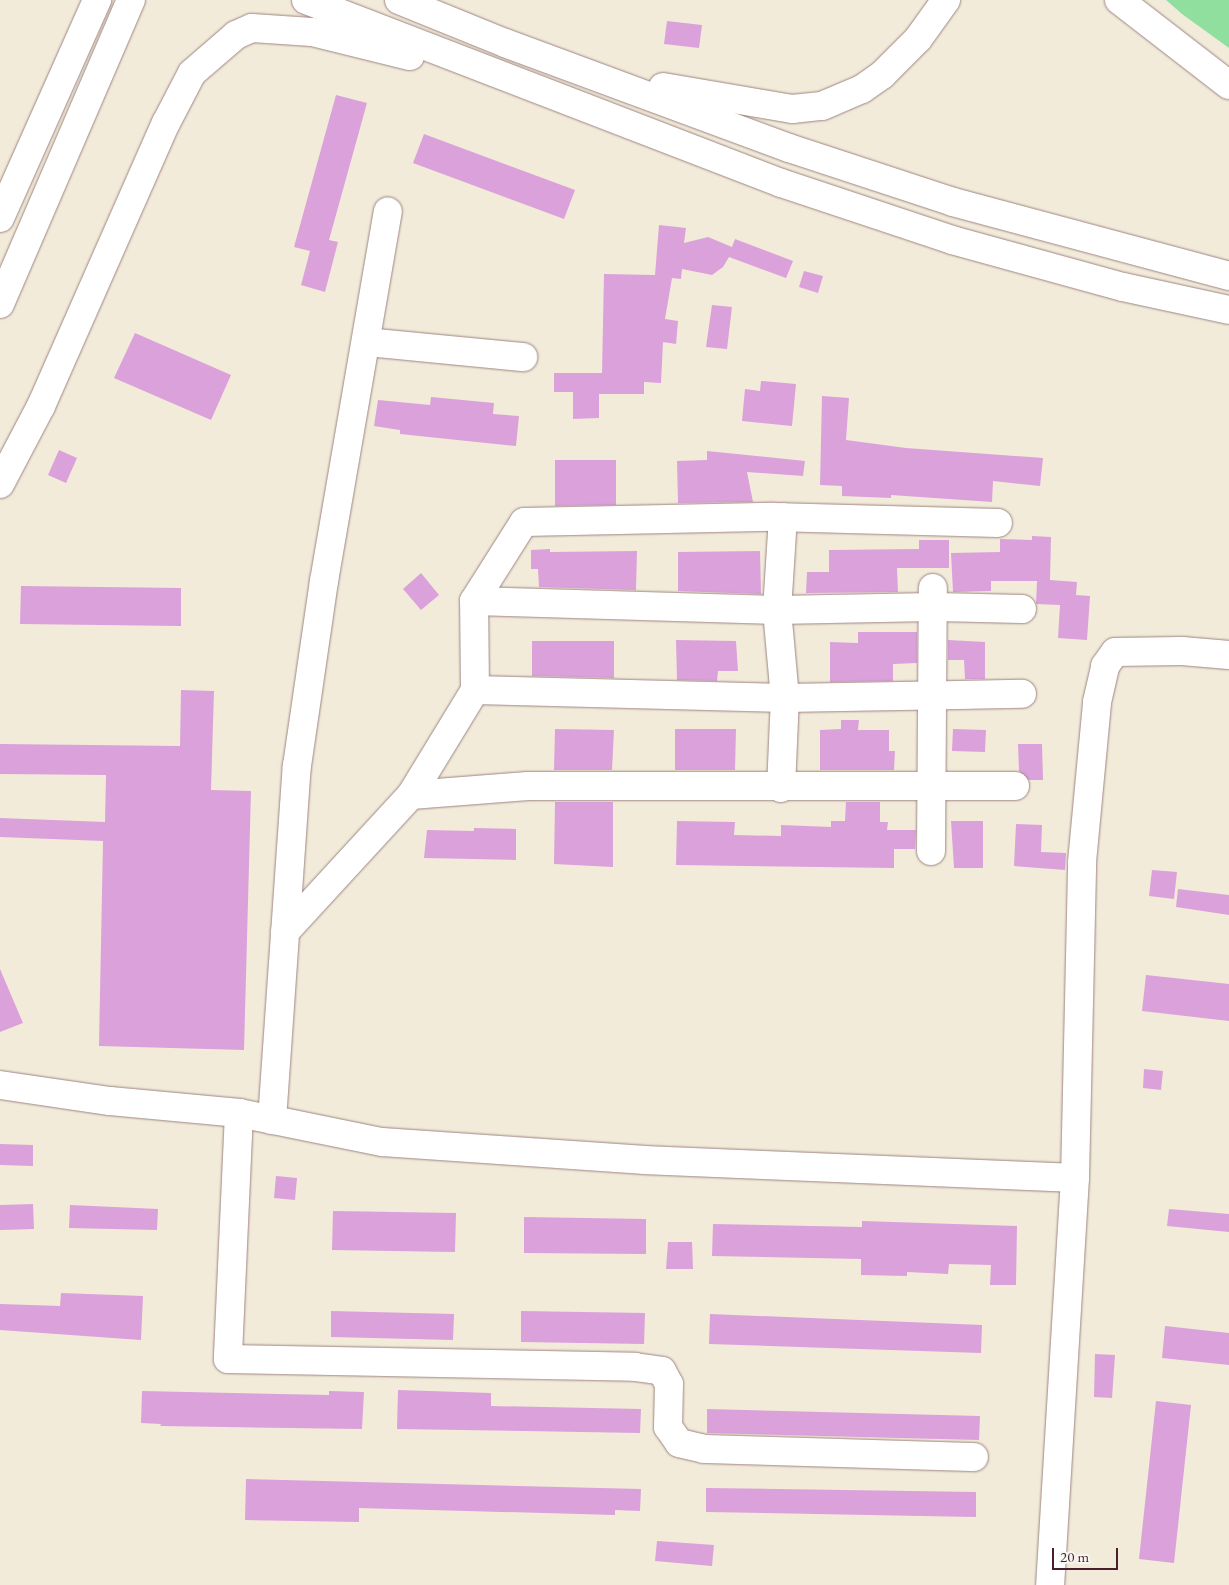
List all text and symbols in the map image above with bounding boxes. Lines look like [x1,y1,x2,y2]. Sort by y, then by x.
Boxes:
scale bar [1054,1538,1120,1570]
text: 20 m [1060,1547,1089,1566]

